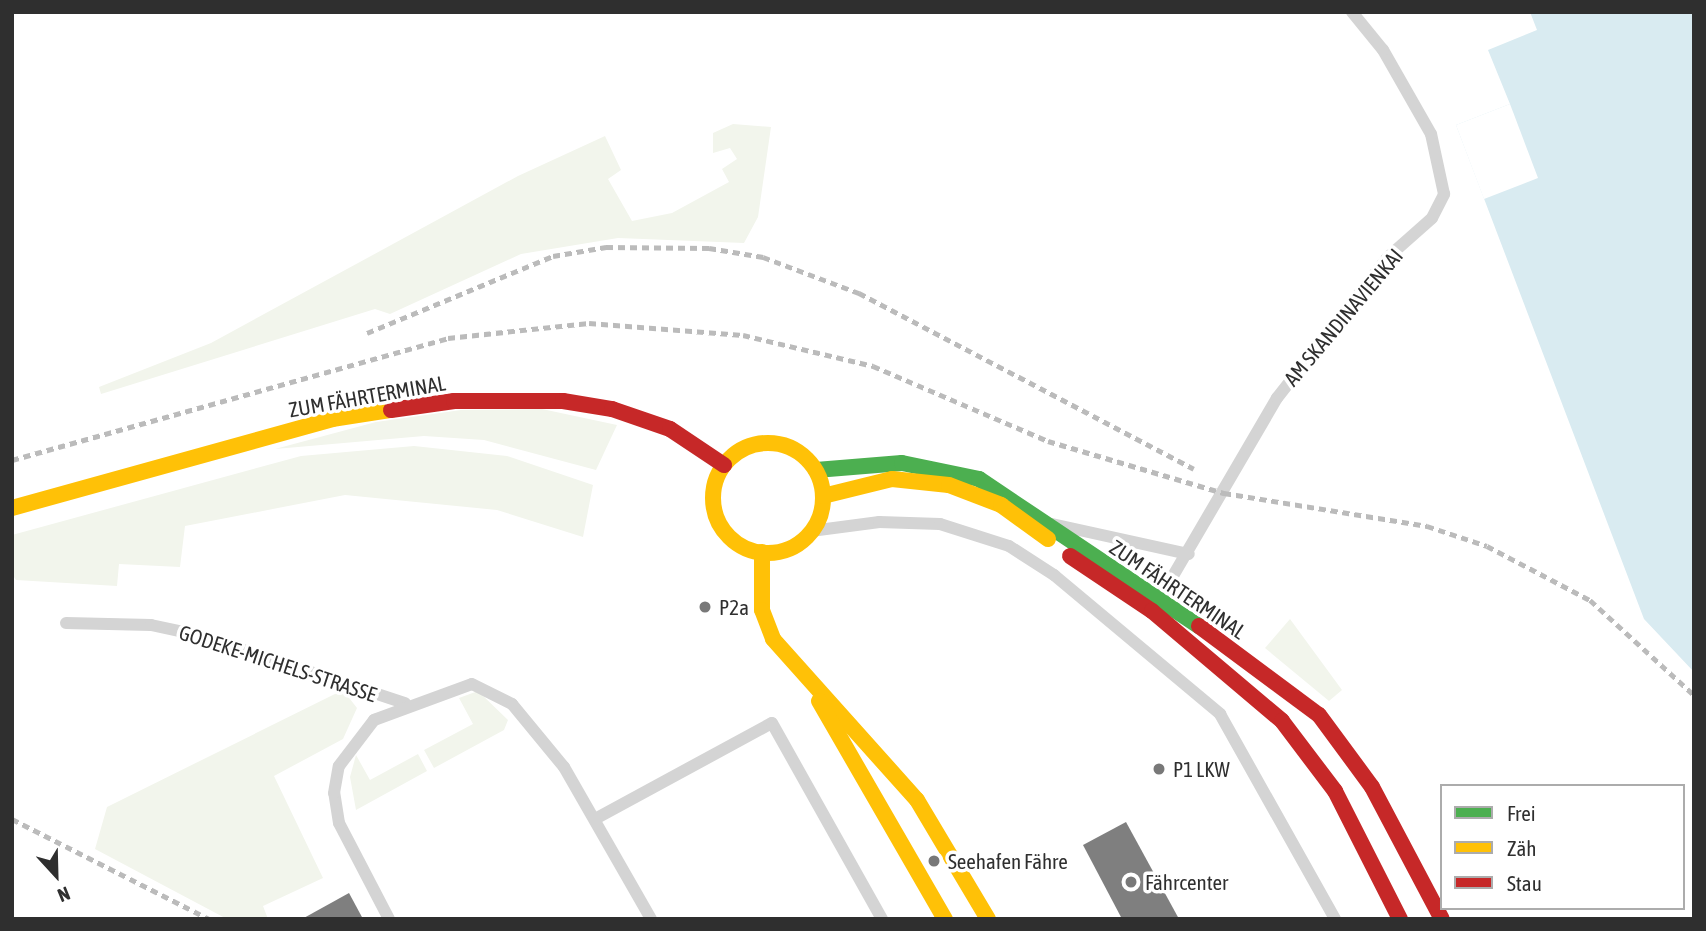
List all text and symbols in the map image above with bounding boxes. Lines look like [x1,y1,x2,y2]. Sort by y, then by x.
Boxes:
street label: AM SKANDINAVIENKAI [1278,243,1408,391]
street label: ZUM FÄHRTERMINAL [287,370,447,422]
street label: ZUM FÄHRTERMINAL [1105,534,1251,644]
place label: P2a [719,594,749,620]
marker: P2a [697,599,713,615]
street label: GODEKE-MICHELS-STRASSE [176,619,380,707]
place label: P1 LKW [1173,756,1230,782]
marker: P1 LKW [1151,761,1167,777]
legend [1440,784,1685,910]
text: Frei [1507,801,1536,825]
text: Zäh [1507,836,1536,860]
north arrow [21,840,91,910]
place label: Seehafen Fähre [948,848,1068,874]
marker: Seehafen Fähre [926,853,942,869]
place label: Fährcenter [1145,869,1228,895]
text: Stau [1507,871,1542,895]
marker: Fährcenter [1123,874,1139,890]
text: N [55,882,73,907]

